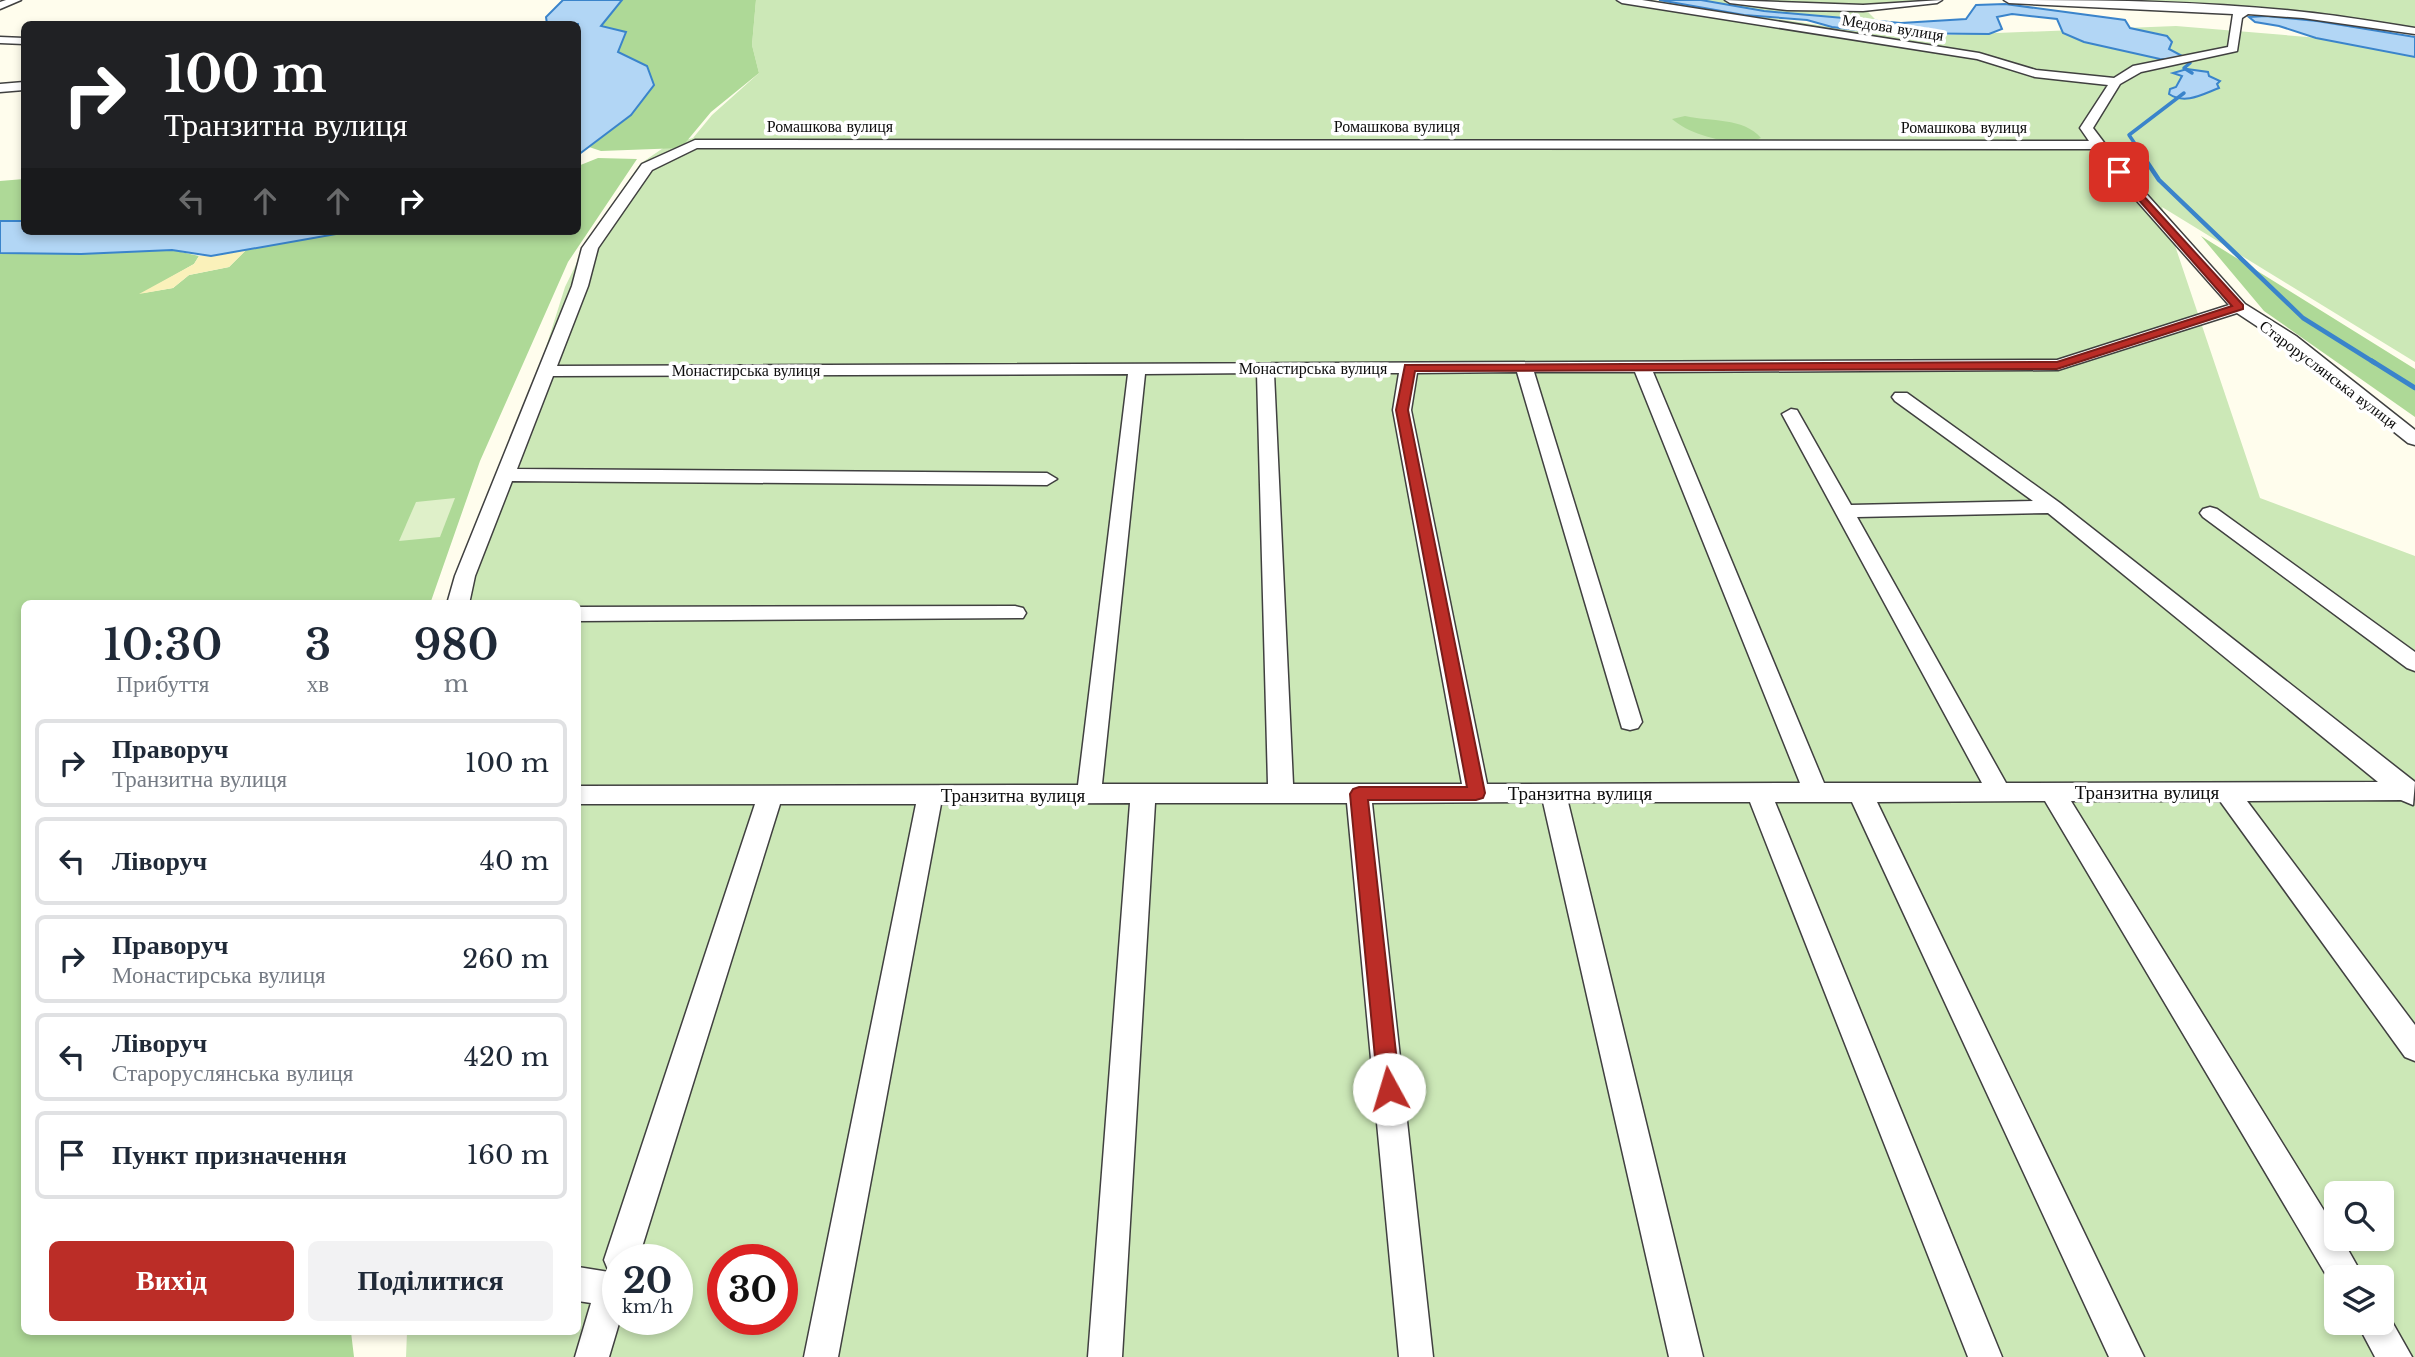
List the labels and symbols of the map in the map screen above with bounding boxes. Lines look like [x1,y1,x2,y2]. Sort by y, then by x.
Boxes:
street label: Медова вулиця [1841,9,1946,45]
street label: Ромашкова вулиця [767,116,894,136]
street label: Ромашкова вулиця [1334,116,1461,136]
street label: Ромашкова вулиця [1901,117,2028,137]
pin [2089,142,2149,202]
street label: Староруслянська вулиця [2256,315,2403,433]
street label: Монастирська вулиця [1239,358,1388,378]
street label: Монастирська вулиця [672,360,821,380]
street label: Транзитна вулиця [2075,781,2220,804]
street label: Транзитна вулиця [1508,782,1653,805]
street label: Транзитна вулиця [941,784,1086,807]
position arrow [1352,1052,1426,1126]
speed limit sign: 30 [707,1244,798,1335]

